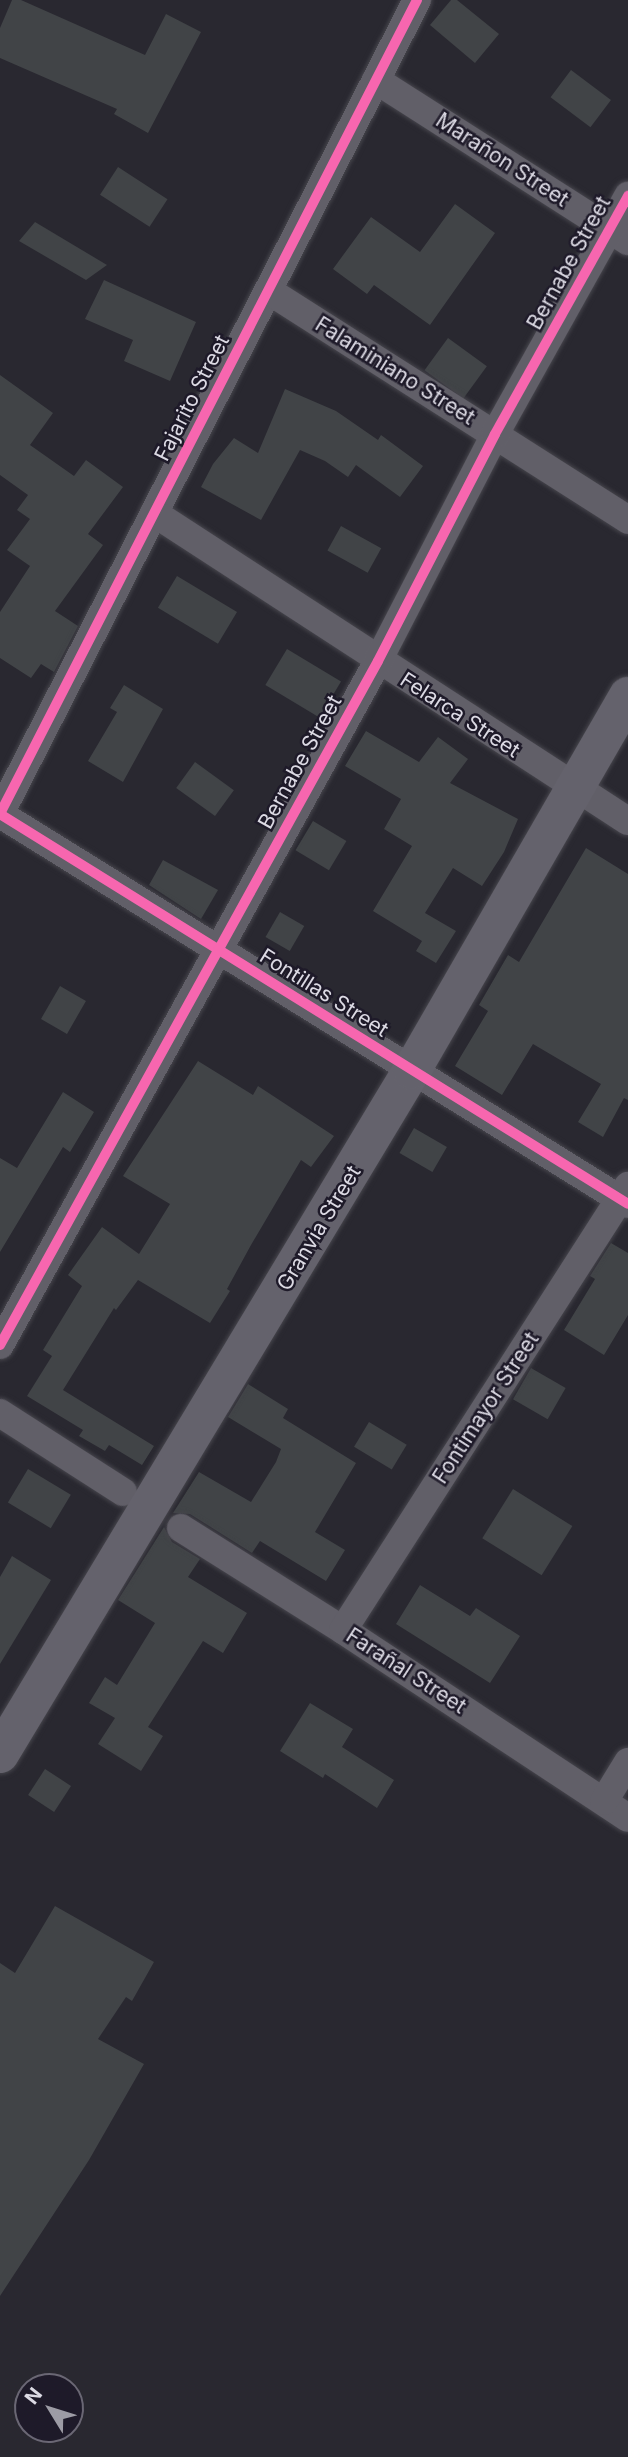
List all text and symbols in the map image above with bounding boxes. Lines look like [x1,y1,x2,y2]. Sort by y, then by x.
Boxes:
street label: Marañon Street [431,108,573,212]
street label: Bernabe Street [522,192,616,334]
street label: Falaminiano Street [311,312,479,430]
street label: Fajarito Street [149,331,235,465]
street label: Felarca Street [396,667,524,763]
street label: Bernabe Street [253,691,347,833]
street label: Fontillas Street [255,943,393,1043]
street label: Granvia Street [272,1161,366,1295]
street label: Fontimayor Street [428,1328,544,1488]
street label: Farañal Street [341,1623,471,1719]
north arrow [14,2373,84,2443]
text: N [20,2383,47,2409]

